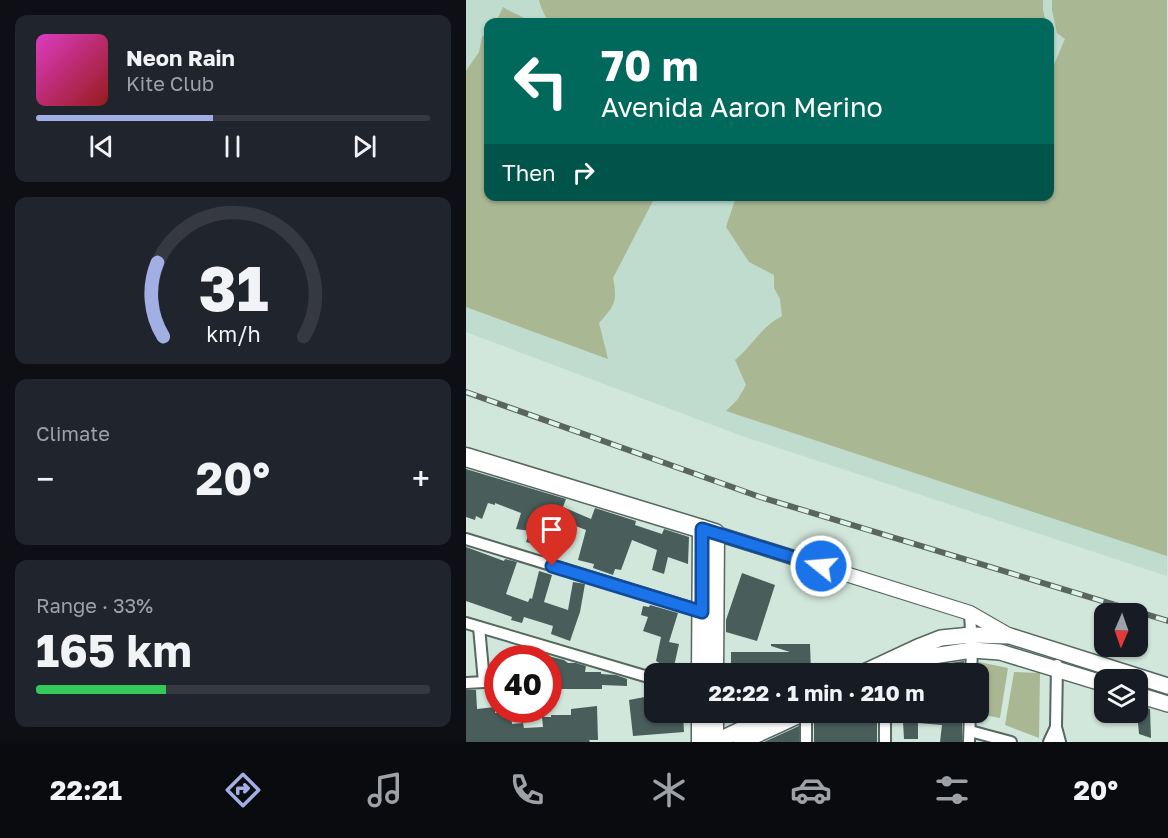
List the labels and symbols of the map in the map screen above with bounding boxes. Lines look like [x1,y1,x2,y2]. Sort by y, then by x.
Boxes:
pin [526,504,577,566]
position arrow [789,534,853,598]
north arrow [1094,603,1148,657]
speed limit sign: 40 [484,645,562,723]

